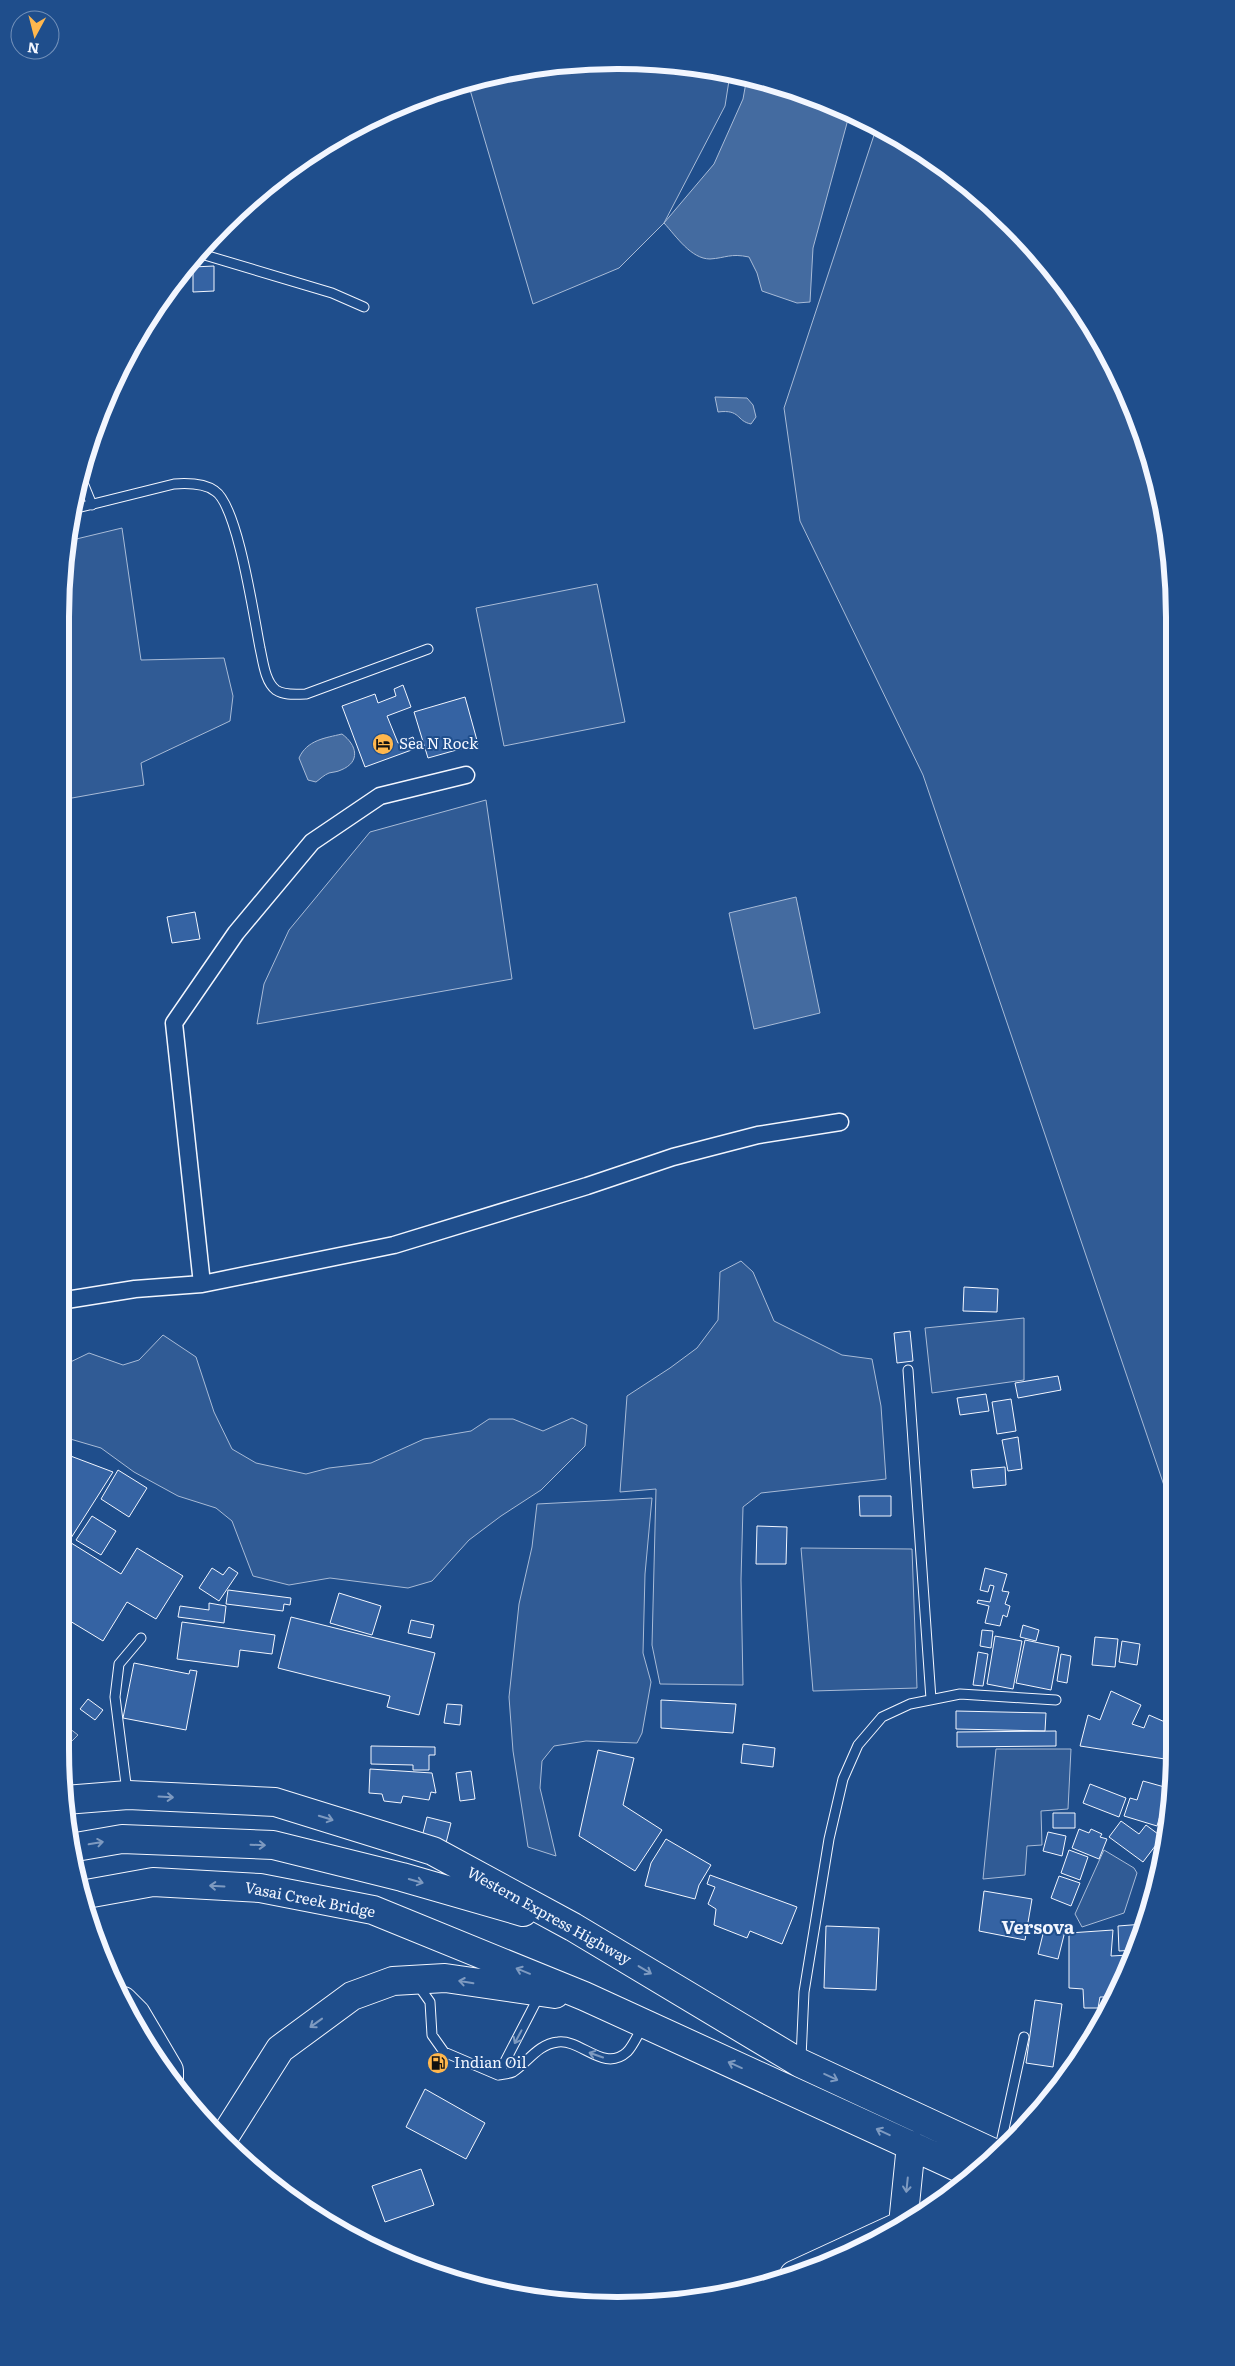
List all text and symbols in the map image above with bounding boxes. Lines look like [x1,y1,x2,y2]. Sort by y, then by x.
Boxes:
north arrow [10,10,60,60]
text: N [26,38,40,60]
place label: Sea N Rock [399,731,479,754]
hotel icon: Sea N Rock [371,732,395,756]
one-way arrow [158,1792,174,1801]
one-way arrow [318,1814,333,1823]
one-way arrow [87,1838,103,1848]
one-way arrow [250,1840,266,1849]
street label: Western Express Highway [463,1860,636,1970]
street label: Vasai Creek Bridge [243,1875,378,1923]
one-way arrow [408,1877,424,1887]
one-way arrow [209,1881,225,1890]
district label: Versova [1002,1913,1075,1940]
one-way arrow [637,1965,651,1975]
one-way arrow [515,1966,531,1975]
one-way arrow [459,1976,475,1986]
one-way arrow [309,2018,323,2028]
one-way arrow [513,2029,523,2044]
one-way arrow [588,2049,604,2059]
place label: Indian Oil [454,2050,526,2073]
fuel station icon: Indian Oil [426,2051,450,2075]
one-way arrow [728,2059,743,2069]
one-way arrow [823,2073,838,2083]
one-way arrow [876,2127,891,2137]
one-way arrow [902,2176,912,2192]

